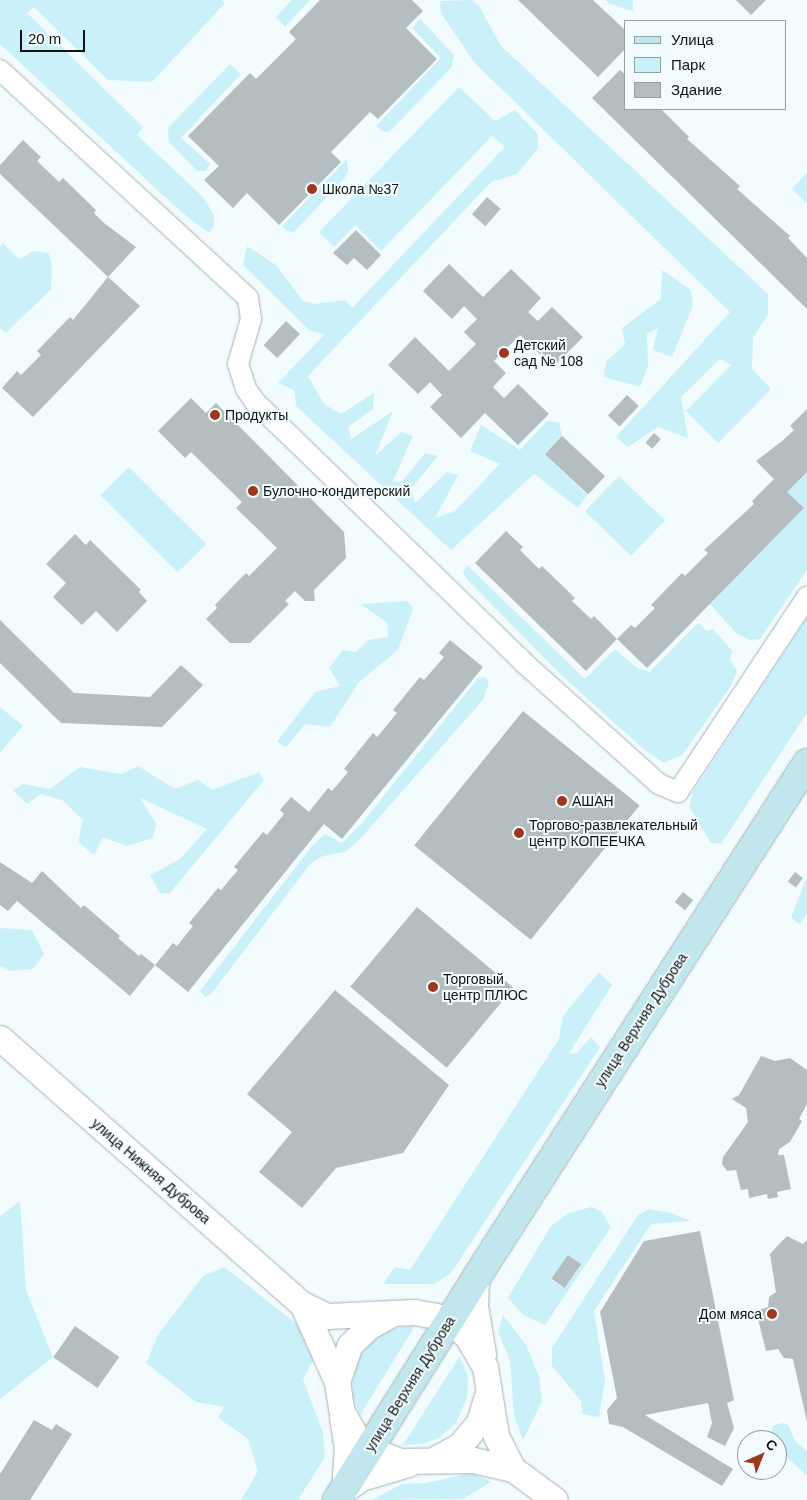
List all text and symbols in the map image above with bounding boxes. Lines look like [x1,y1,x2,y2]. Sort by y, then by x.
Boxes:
scale bar [22,20,88,52]
legend [624,20,787,110]
text: 20 m [28,30,61,47]
text: Улица [671,31,714,48]
text: Парк [671,56,705,73]
text: Здание [671,81,722,98]
place label: Школа №37 [322,181,399,197]
marker: Школа №37 [306,183,318,195]
place label: Детский сад № 108 [514,337,583,370]
marker: Детский сад № 108 [498,347,510,359]
place label: Продукты [225,407,288,423]
marker: Продукты [209,409,221,421]
place label: Булочно-кондитерский [263,483,410,499]
marker: Булочно-кондитерский [247,485,259,497]
place label: АШАН [572,793,614,809]
marker: АШАН [556,795,568,807]
place label: Торгово-развлекательный центр КОПЕЕЧКА [529,817,698,850]
marker: Торгово-развлекательный центр КОПЕЕЧКА [513,827,525,839]
street label: улица Верхняя Дуброва [591,950,691,1090]
place label: Торговый центр ПЛЮС [443,971,528,1004]
marker: Торговый центр ПЛЮС [427,981,439,993]
street label: улица Нижняя Дуброва [88,1115,214,1227]
place label: Дом мяса [699,1306,762,1322]
marker: Дом мяса [766,1308,778,1320]
street label: улица Верхняя Дуброва [361,1313,459,1455]
north arrow [737,1430,787,1480]
text: С [763,1436,781,1454]

